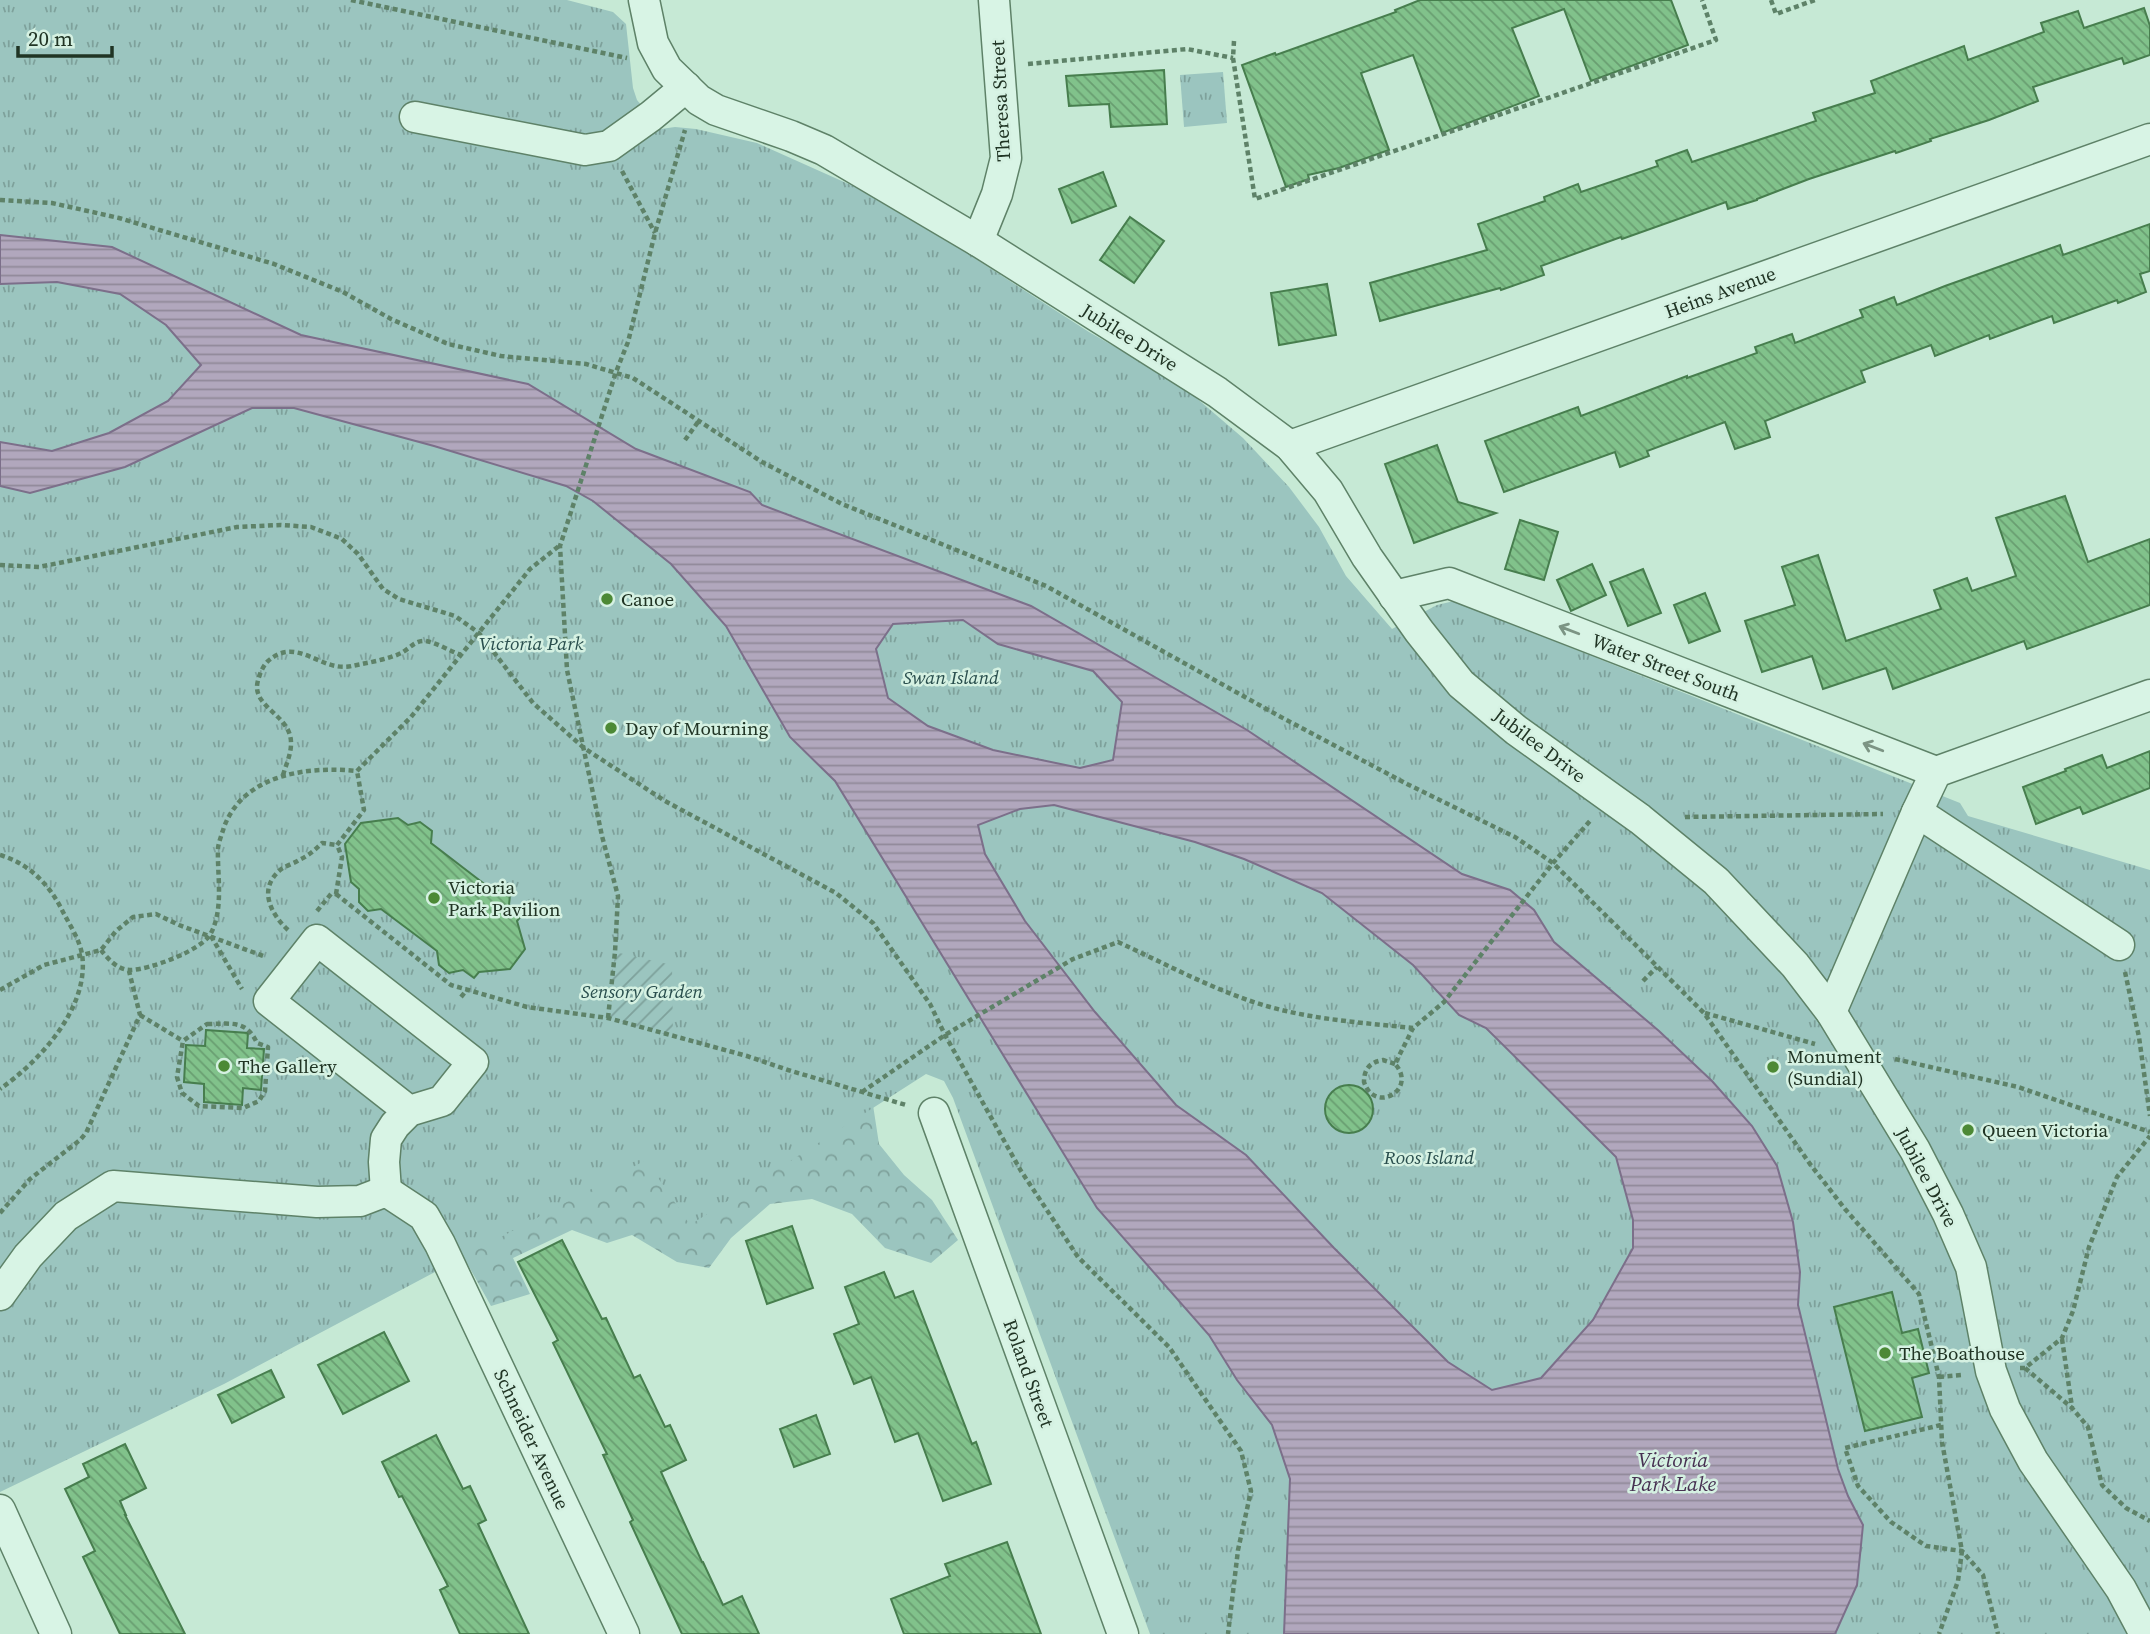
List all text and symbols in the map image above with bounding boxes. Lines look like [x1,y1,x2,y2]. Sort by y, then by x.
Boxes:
scale bar [18,14,112,58]
text: 20 m [28,24,73,53]
street label: Theresa Street [984,39,1016,162]
street label: Heins Avenue [1661,260,1779,324]
street label: Jubilee Drive [1076,296,1183,377]
place label: Canoe [621,586,674,612]
marker: Canoe [599,591,615,607]
one-way arrow [1559,622,1581,635]
street label: Water Street South [1588,627,1744,707]
park label: Victoria Park [479,630,583,656]
park label: Swan Island [903,664,999,690]
street label: Jubilee Drive [1488,701,1592,788]
place label: Day of Mourning [625,715,769,741]
marker: Day of Mourning [603,720,619,736]
one-way arrow [1862,740,1884,753]
place label: Victoria Park Pavilion [448,874,560,922]
marker: Victoria Park Pavilion [426,890,442,906]
park label: Sensory Garden [581,978,703,1004]
place label: Monument (Sundial) [1787,1043,1882,1091]
place label: The Gallery [238,1053,337,1079]
marker: The Gallery [216,1058,232,1074]
marker: Monument (Sundial) [1765,1059,1781,1075]
place label: Queen Victoria [1982,1117,2109,1143]
street label: Jubilee Drive [1889,1122,1964,1231]
marker: Queen Victoria [1960,1122,1976,1138]
park label: Roos Island [1383,1144,1474,1170]
street label: Roland Street [997,1315,1061,1431]
place label: The Boathouse [1899,1340,2025,1366]
marker: The Boathouse [1877,1345,1893,1361]
street label: Schneider Avenue [488,1364,576,1514]
water label: Victoria Park Lake [1629,1445,1717,1498]

